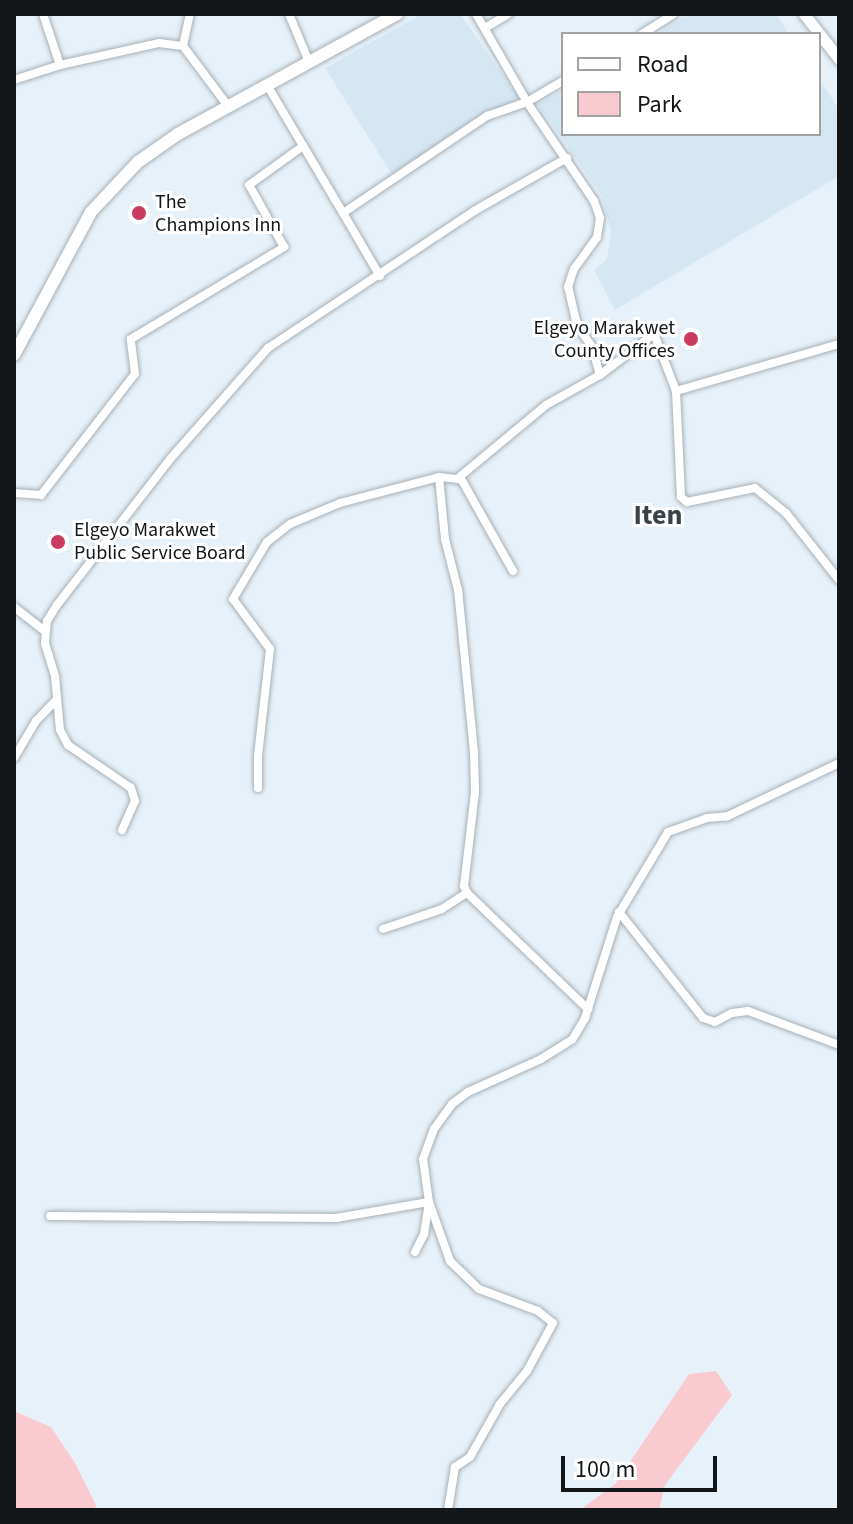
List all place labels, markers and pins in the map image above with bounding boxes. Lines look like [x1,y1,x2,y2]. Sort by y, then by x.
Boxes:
place label: The Champions Inn [155,190,281,237]
marker: The Champions Inn [130,204,148,222]
place label: Elgeyo Marakwet County Offices [534,316,675,363]
marker: Elgeyo Marakwet County Offices [682,330,700,348]
place label: Elgeyo Marakwet Public Service Board [74,518,246,565]
marker: Elgeyo Marakwet Public Service Board [49,533,67,551]

